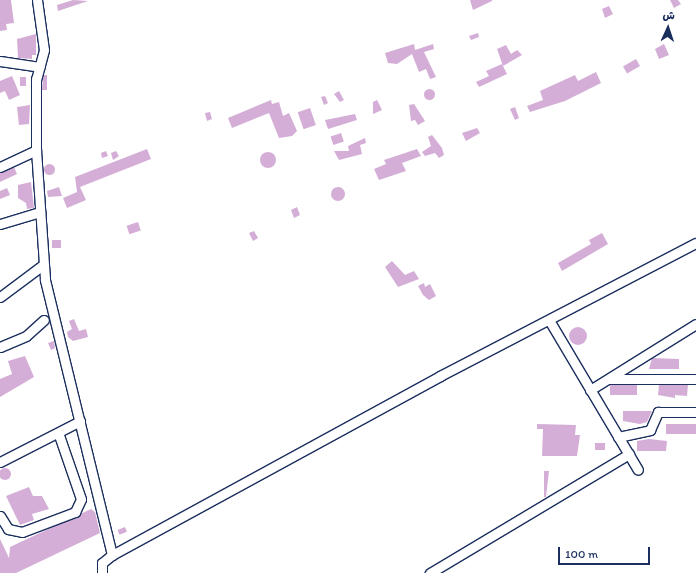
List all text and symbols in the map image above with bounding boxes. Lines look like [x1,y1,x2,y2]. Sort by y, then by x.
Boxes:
north arrow [648,8,688,48]
text: ش [662,9,675,22]
scale bar [560,539,652,565]
text: 100 m [565,547,598,561]

